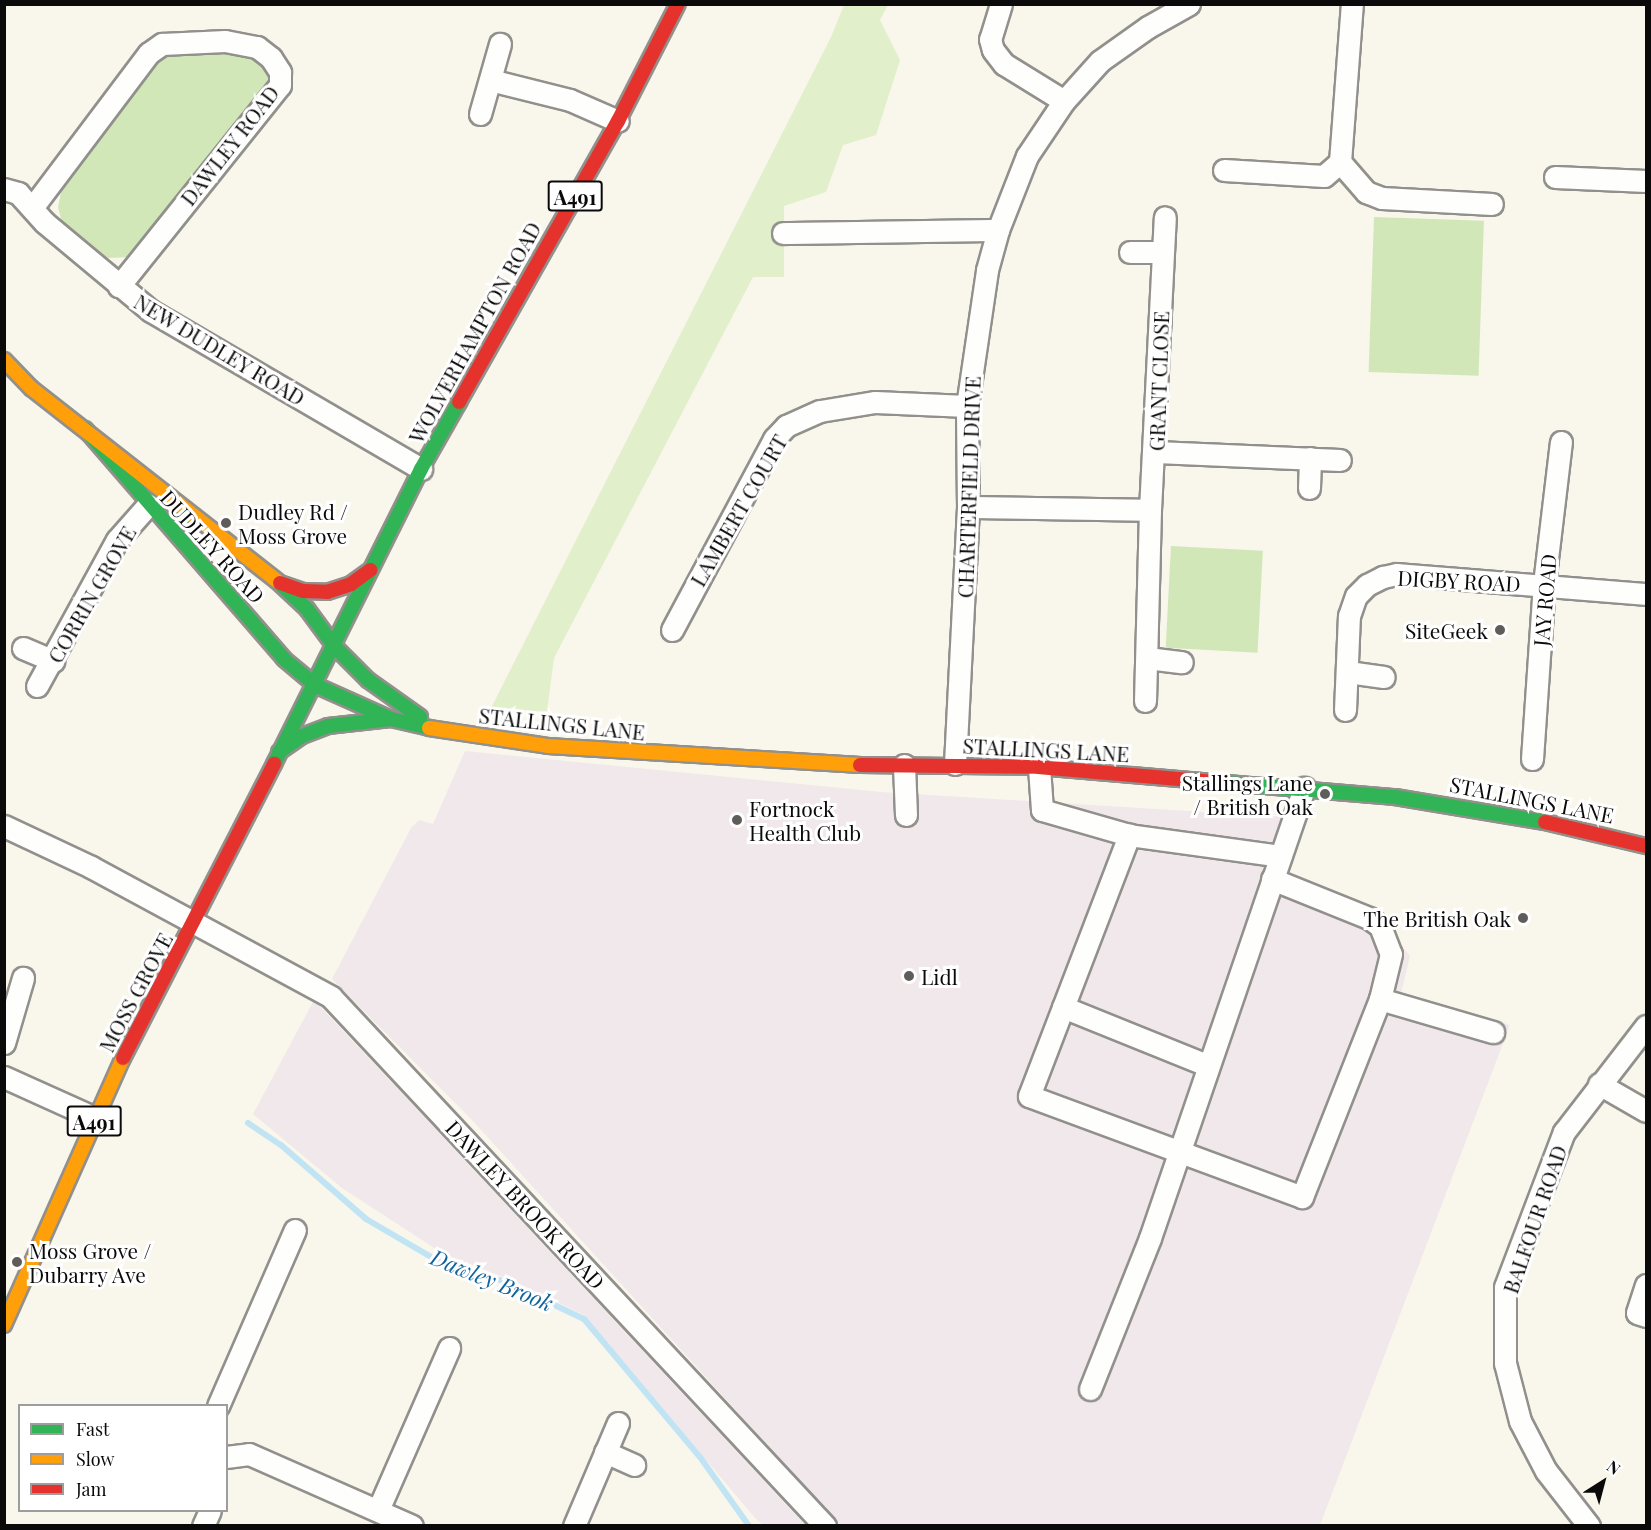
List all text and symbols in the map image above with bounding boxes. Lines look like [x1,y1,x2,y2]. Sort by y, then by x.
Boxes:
street label: DAWLEY ROAD [174,80,284,210]
road number: A491 [546,179,604,213]
street label: WOLVERHAMPTON ROAD [403,217,545,447]
street label: NEW DUDLEY ROAD [130,288,310,410]
street label: GRANT CLOSE [1143,310,1173,452]
street label: CHARTERFIELD DRIVE [952,375,984,599]
street label: LAMBERT COURT [684,429,792,591]
street label: DUDLEY ROAD [155,484,271,608]
place label: Dudley Rd / Moss Grove [238,498,348,548]
marker: Dudley Rd / Moss Grove [219,516,233,530]
street label: CORRIN GROVE [42,521,140,667]
street label: JAY ROAD [1527,552,1561,648]
street label: DIGBY ROAD [1396,564,1522,596]
place label: SiteGeek [1405,617,1488,643]
marker: SiteGeek [1493,623,1507,637]
street label: STALLINGS LANE [478,702,646,744]
street label: STALLINGS LANE [962,732,1130,766]
place label: Stallings Lane / British Oak [1182,769,1313,819]
street label: STALLINGS LANE [1448,771,1616,827]
marker: Stallings Lane / British Oak [1318,787,1332,801]
place label: Fortnock Health Club [749,795,861,845]
marker: Fortnock Health Club [730,813,744,827]
place label: The British Oak [1363,905,1511,931]
marker: The British Oak [1516,911,1530,925]
street label: MOSS GROVE [93,928,177,1056]
place label: Lidl [921,963,958,989]
marker: Lidl [902,969,916,983]
road number: A491 [66,1104,122,1138]
street label: DAWLEY BROOK ROAD [441,1114,611,1294]
street label: BALFOUR ROAD [1497,1142,1571,1296]
place label: Moss Grove / Dubarry Ave [29,1237,151,1287]
water label: Dawley Brook [427,1243,557,1317]
marker: Moss Grove / Dubarry Ave [10,1255,24,1269]
legend [18,1404,228,1512]
text: Fast [76,1417,109,1441]
text: Slow [76,1447,114,1471]
north arrow [1573,1452,1633,1512]
text: N [1603,1455,1625,1479]
text: Jam [76,1477,106,1501]

